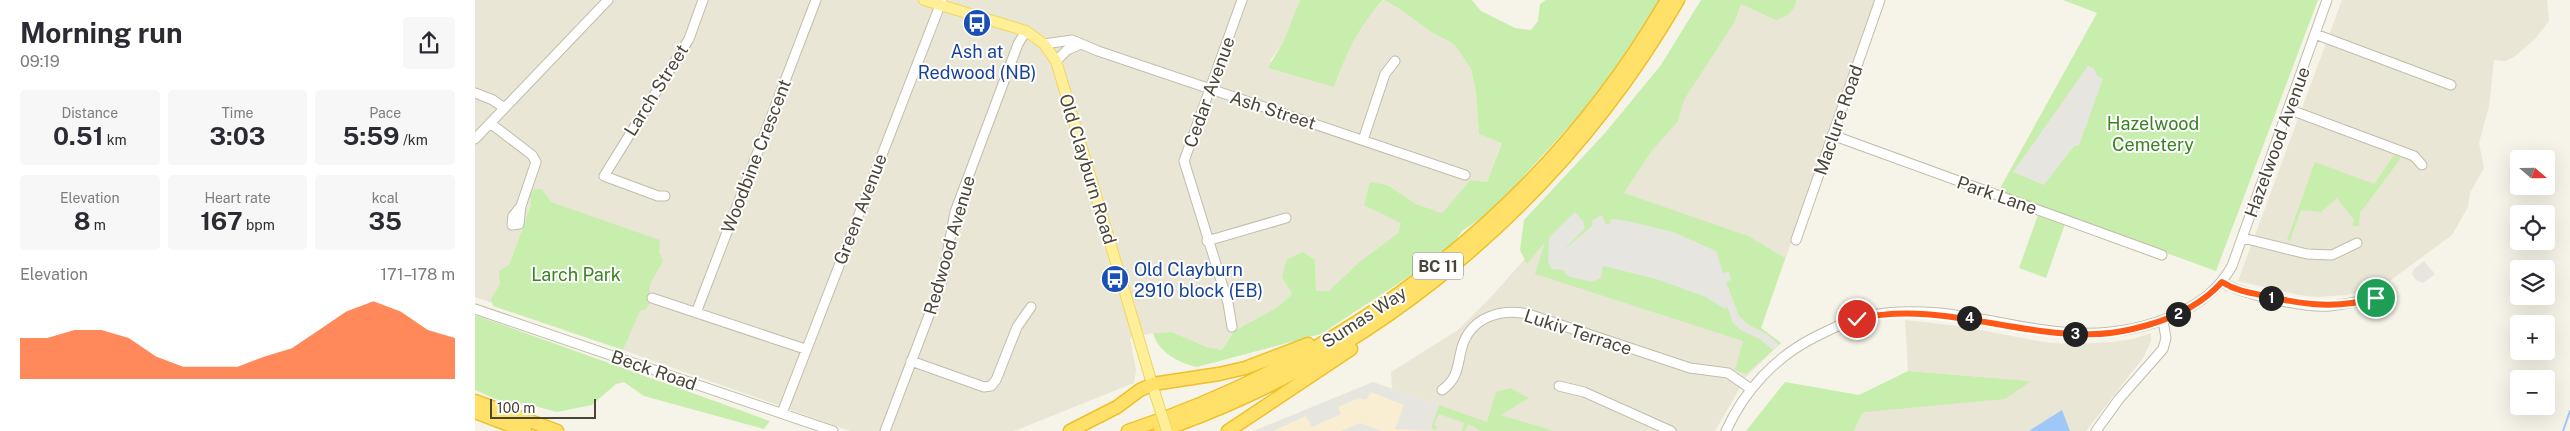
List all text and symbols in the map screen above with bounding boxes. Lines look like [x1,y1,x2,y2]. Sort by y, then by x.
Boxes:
bus stop icon: Ash at Redwood (NB) [962,8,992,38]
text: Morning run [20,16,183,49]
button: share [403,17,455,69]
street label: Cedar Avenue [1179,34,1239,150]
street label: Larch Street [620,40,692,140]
place label: Ash at Redwood (NB) [918,41,1036,83]
text: 09:19 [20,52,60,71]
street label: Maclure Road [1809,62,1867,178]
street label: Hazelwood Avenue [2240,64,2314,220]
street label: Woodbine Crescent [717,76,795,236]
street label: Ash Street [1227,86,1319,134]
street label: Old Clayburn Road [1055,91,1121,247]
text: Distance [61,105,118,121]
text: Time [222,105,253,121]
text: Pace [369,105,401,121]
park label: Hazelwood Cemetery [2107,113,2199,155]
text: 0.51 [53,121,103,151]
text: 3:03 [209,121,266,151]
text: 5:59 [343,121,400,151]
text: km [103,132,127,148]
text: /km [400,132,428,148]
north arrow [2510,150,2555,195]
map controls [2510,150,2555,415]
street label: Green Avenue [829,151,891,267]
street label: Park Lane [1954,171,2040,219]
street label: Redwood Avenue [919,173,979,317]
text: Elevation [60,190,120,206]
text: Heart rate [204,190,271,206]
text: kcal [372,190,399,206]
button: locate [2510,205,2555,250]
text: 8 [74,206,90,236]
text: 167 [200,206,243,236]
text: 35 [368,206,402,236]
text: m [90,217,106,233]
text: bpm [243,217,275,233]
road number: BC 11 [1413,252,1463,280]
place label: Old Clayburn 2910 block (EB) [1134,259,1263,301]
button: layers [2510,260,2555,305]
park label: Larch Park [531,264,621,285]
bus stop icon: Old Clayburn 2910 block (EB) [1100,264,1130,294]
text: Elevation [20,265,88,284]
text: 171–178 m [380,265,455,284]
pin [2355,277,2397,319]
street label: Sumas Way [1318,282,1411,352]
icon: arrive [2362,284,2390,312]
pin: 1 [2259,286,2283,310]
text: 1 [2269,290,2275,306]
pin [1836,298,1878,340]
pin: 2 [2165,302,2191,326]
street label: Lukiv Terrace [1521,305,1635,359]
icon: check [1843,305,1871,333]
pin: 4 [1957,306,1981,330]
text: 2 [2174,306,2183,322]
text: 4 [1965,310,1974,326]
button: + [2510,315,2555,360]
pin: 3 [2063,322,2087,346]
text: 3 [2071,326,2080,342]
street label: Beck Road [608,346,700,394]
button: − [2510,370,2555,415]
scale bar [490,396,596,419]
text: 100 m [497,400,535,416]

